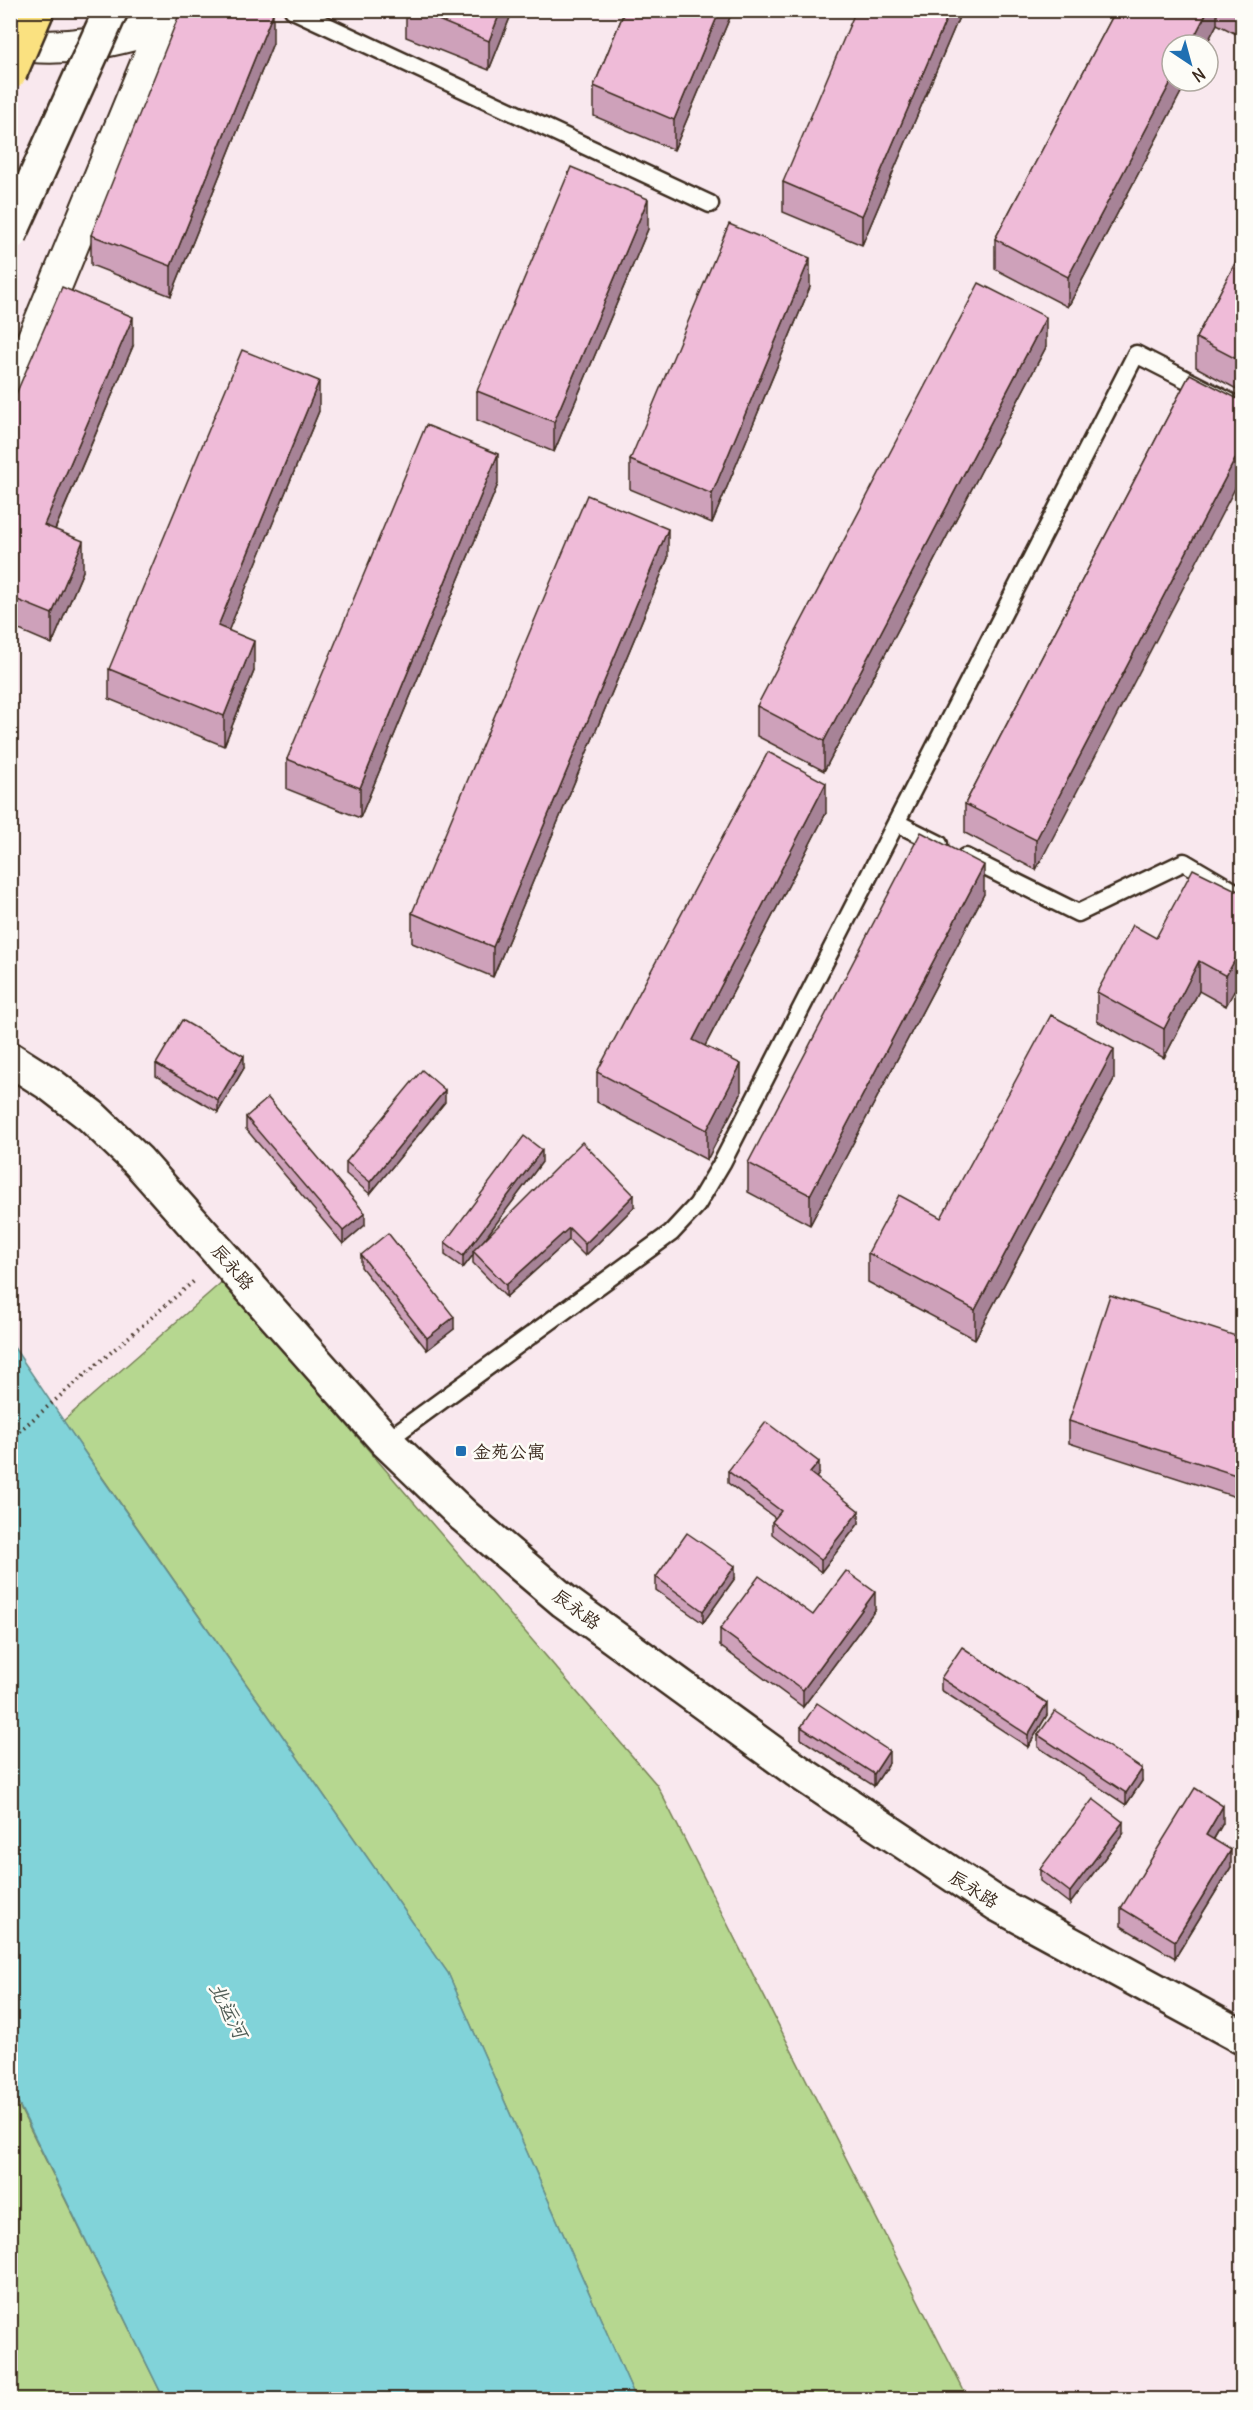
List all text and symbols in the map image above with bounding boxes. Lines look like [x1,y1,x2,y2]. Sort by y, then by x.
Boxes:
north arrow [1160,33,1220,93]
text: N [1188,64,1209,86]
street label: 辰永路 [207,1239,259,1295]
place label: 金苑公寓 [473,1440,545,1463]
marker: 金苑公寓 [454,1444,468,1458]
street label: 辰永路 [549,1584,605,1634]
street label: 辰永路 [945,1865,1003,1913]
water label: 北运河 [204,1978,255,2045]

